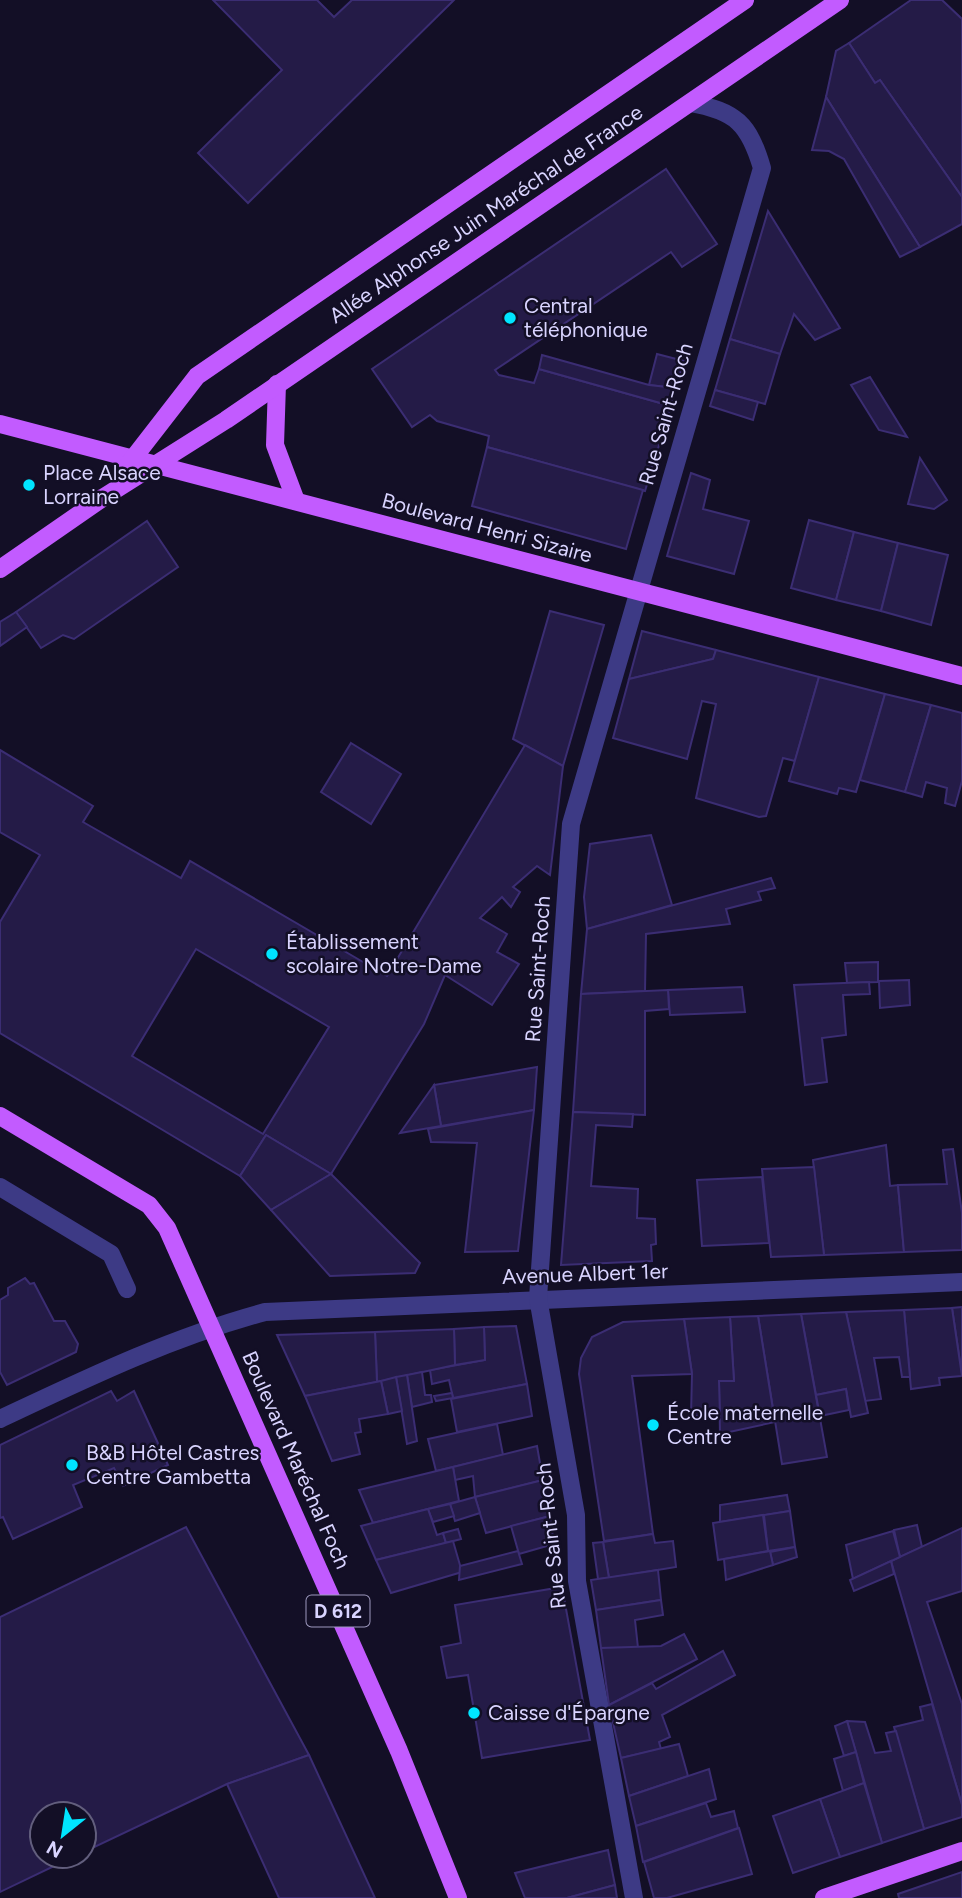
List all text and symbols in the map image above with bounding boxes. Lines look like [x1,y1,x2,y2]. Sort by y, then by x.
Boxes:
street label: Allée Alphonse Juin Maréchal de France [324,99,647,328]
place label: Central téléphonique [524,293,648,342]
marker: Central téléphonique [502,310,518,326]
street label: Rue Saint-Roch [633,340,698,488]
place label: Place Alsace Lorraine [43,460,161,509]
marker: Place Alsace Lorraine [21,477,37,493]
street label: Boulevard Henri Sizaire [379,487,595,568]
street label: Rue Saint-Roch [520,895,555,1043]
place label: Établissement scolaire Notre-Dame [286,929,481,978]
marker: Établissement scolaire Notre-Dame [264,946,280,962]
street label: Avenue Albert 1er [501,1258,669,1289]
street label: Boulevard Maréchal Foch [237,1347,356,1573]
place label: École maternelle Centre [667,1400,823,1449]
marker: École maternelle Centre [645,1417,661,1433]
place label: B&B Hôtel Castres Centre Gambetta [86,1440,259,1489]
marker: B&B Hôtel Castres Centre Gambetta [64,1457,80,1473]
street label: Rue Saint-Roch [530,1462,571,1610]
road number: D 612 [306,1596,370,1626]
place label: Caisse d'Épargne [488,1700,650,1725]
marker: Caisse d'Épargne [466,1705,482,1721]
north arrow [28,1800,98,1870]
text: N [43,1836,67,1863]

